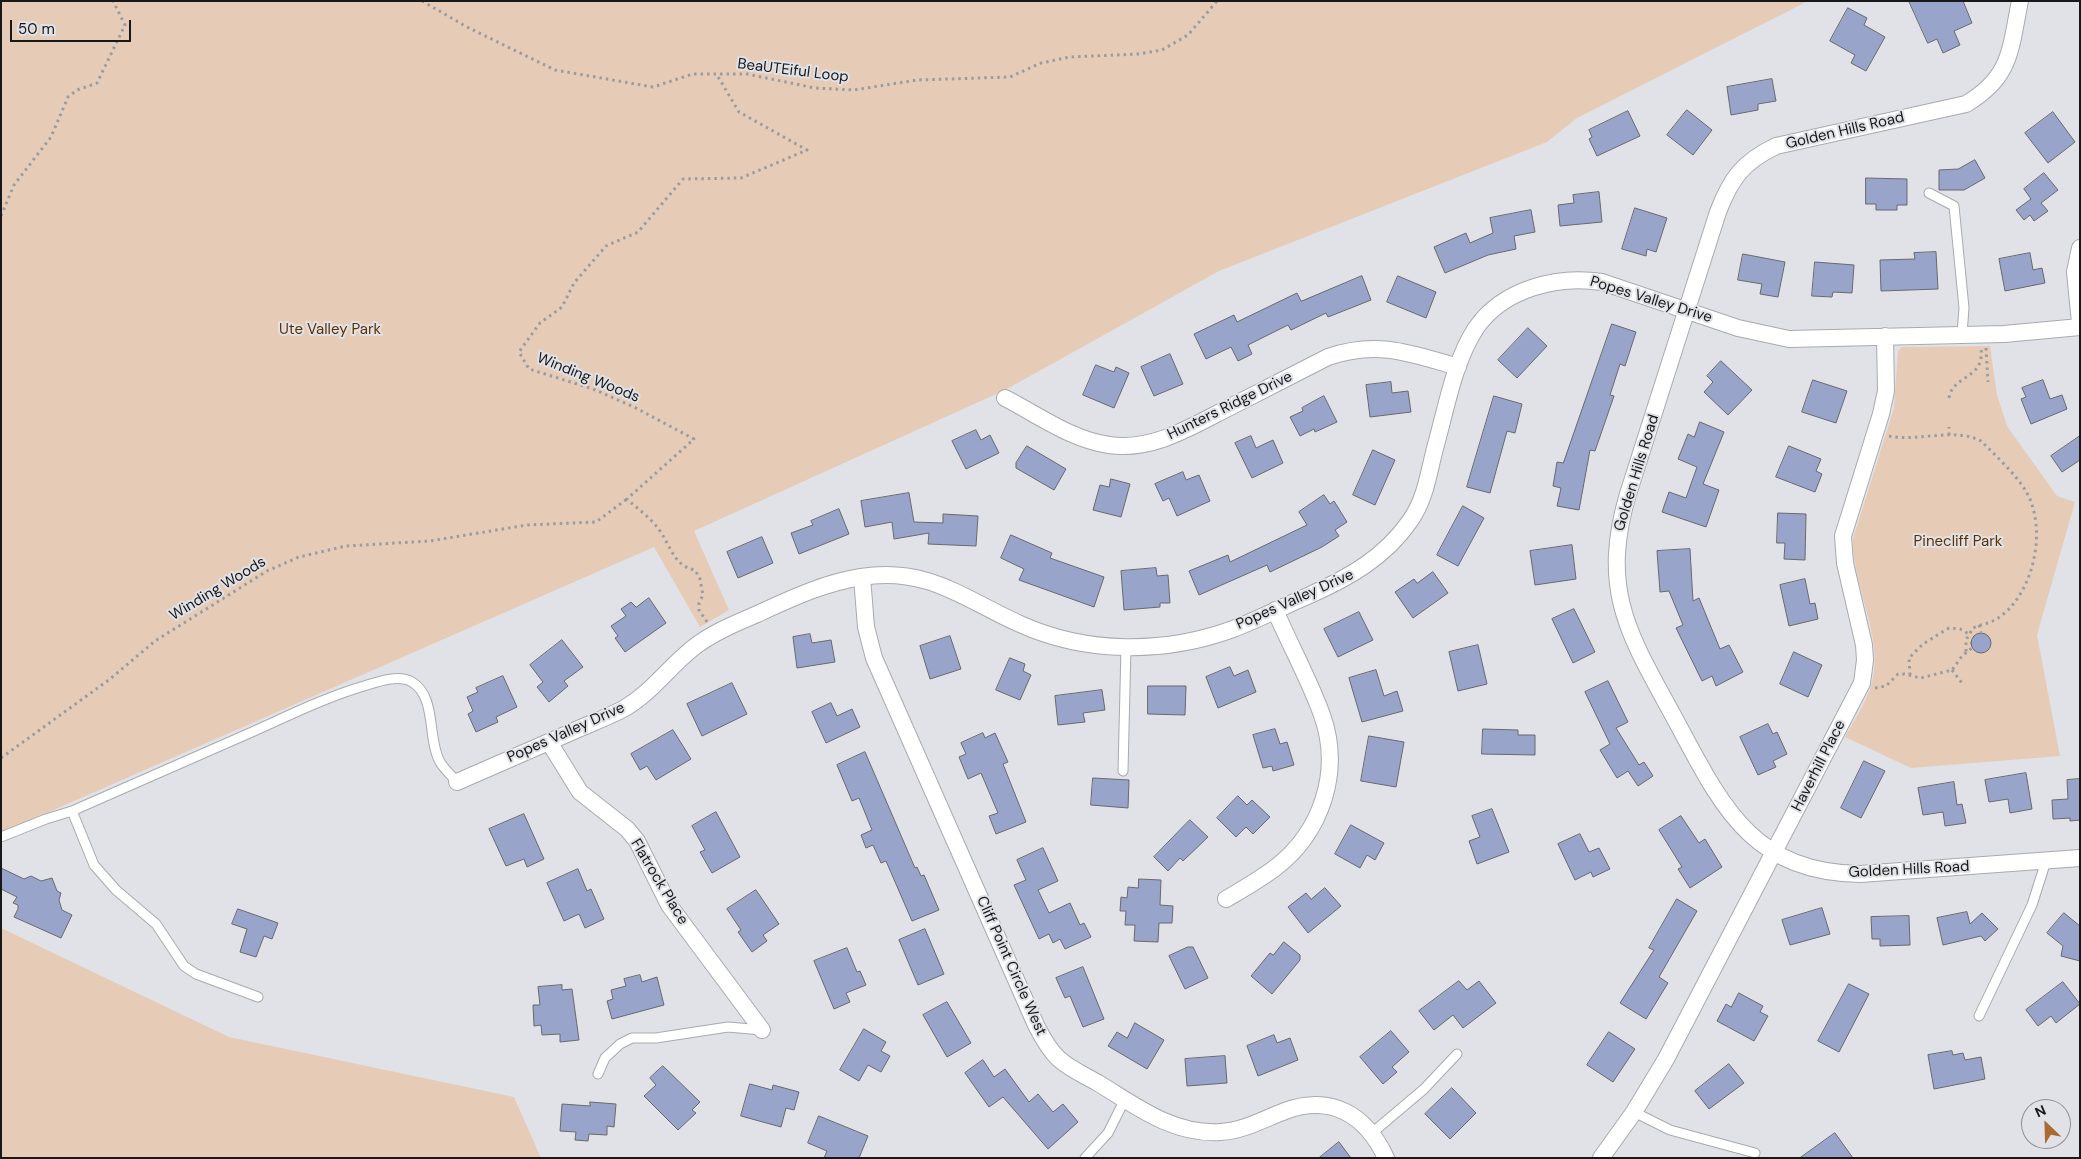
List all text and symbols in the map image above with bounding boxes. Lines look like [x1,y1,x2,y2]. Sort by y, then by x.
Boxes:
scale bar [12,10,134,42]
text: 50 m [18,19,55,39]
street label: BeaUTEiful Loop [736,55,850,87]
street label: Golden Hills Road [1784,109,1906,153]
street label: Popes Valley Drive [1588,273,1714,327]
park label: Ute Valley Park [279,321,381,339]
street label: Winding Woods [534,349,642,407]
street label: Hunters Ridge Drive [1165,368,1295,444]
street label: Golden Hills Road [1611,412,1663,534]
park label: Pinecliff Park [1914,533,2002,551]
street label: Winding Woods [167,553,269,625]
street label: Popes Valley Drive [1233,566,1357,634]
street label: Popes Valley Drive [504,699,628,767]
street label: Haverhill Place [1788,717,1850,815]
street label: Flatrock Place [626,836,692,928]
street label: Golden Hills Road [1848,858,1970,882]
street label: Cliff Point Circle West [972,894,1050,1038]
north arrow [2021,1099,2071,1149]
text: N [2032,1101,2049,1122]

